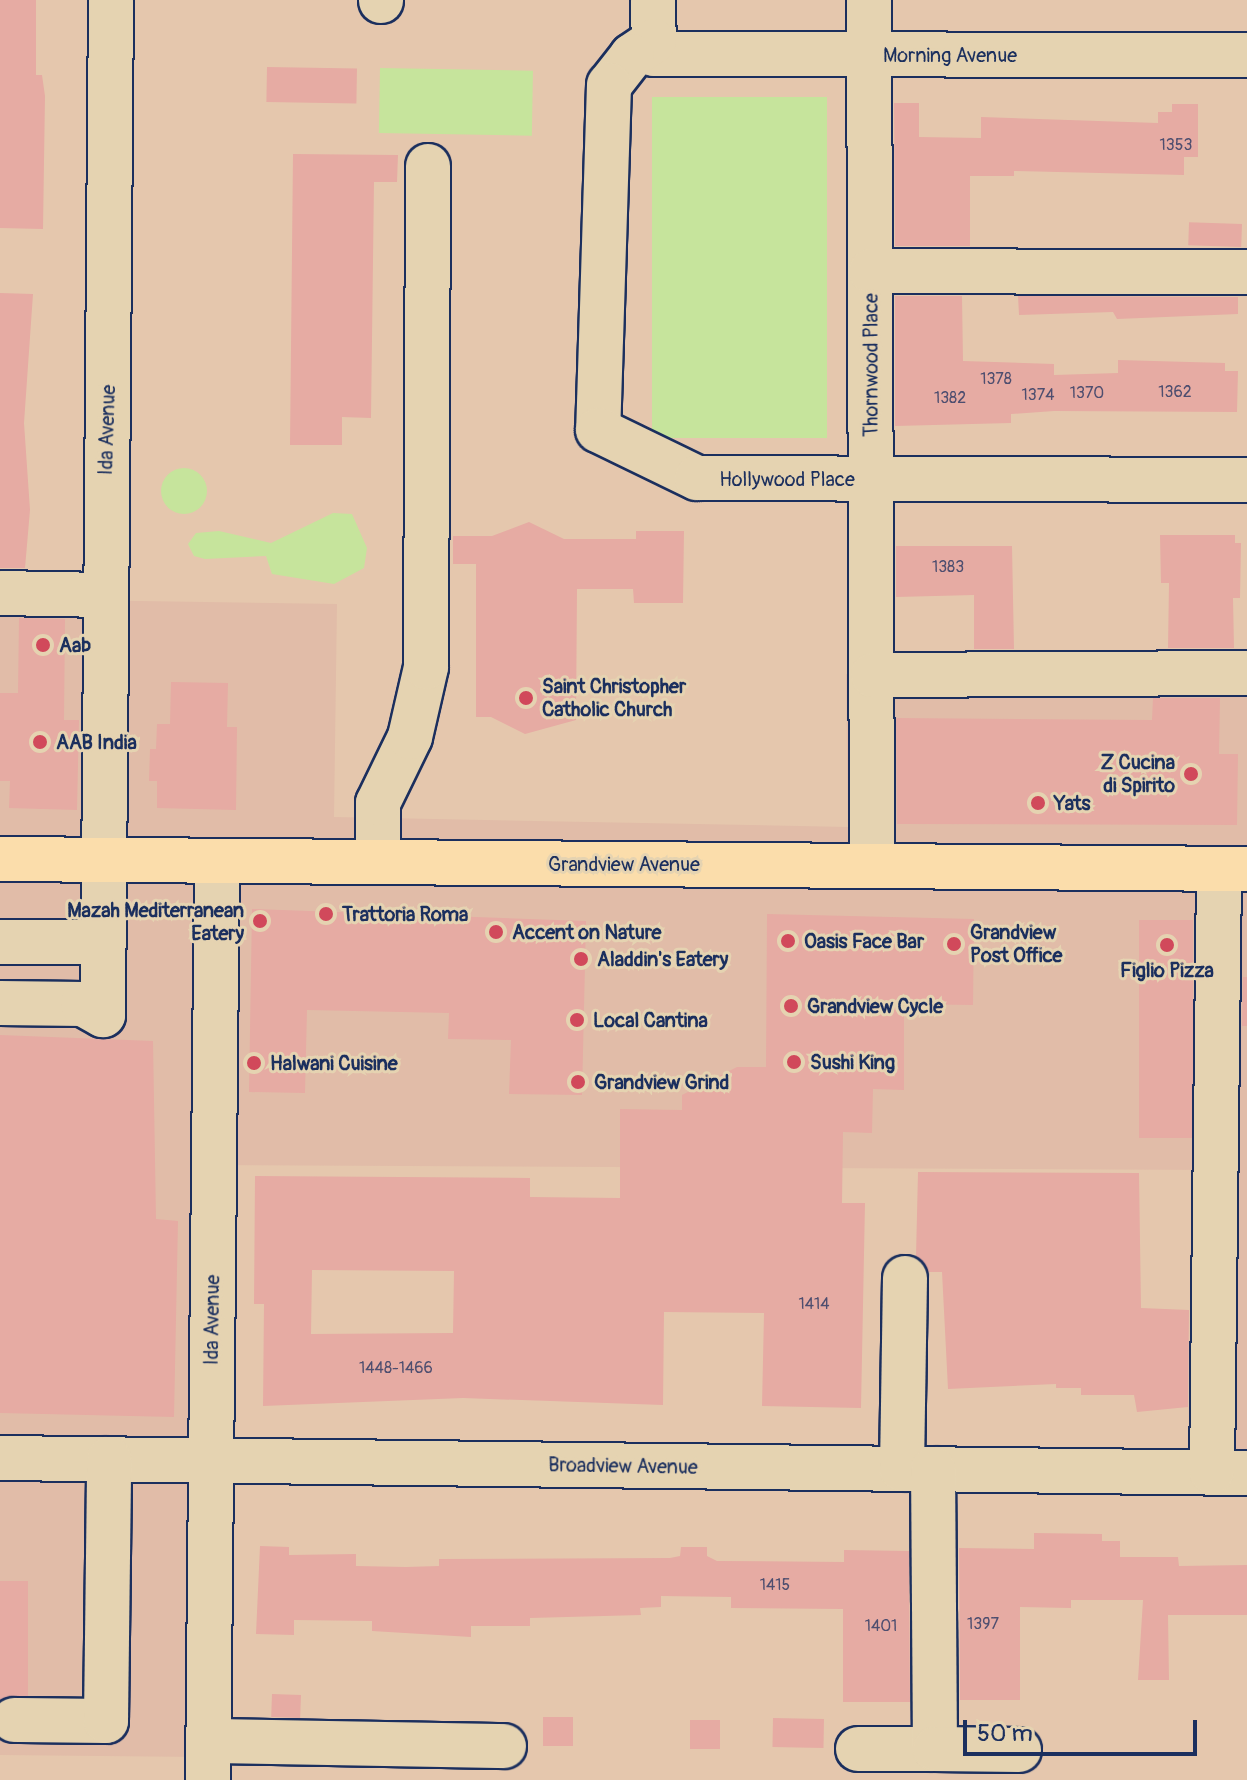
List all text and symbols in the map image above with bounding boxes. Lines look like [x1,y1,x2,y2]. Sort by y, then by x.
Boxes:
street label: Morning Avenue [883,43,1017,67]
house number: 1353 [1160,135,1192,155]
street label: Thornwood Place [859,293,883,437]
house number: 1378 [980,369,1012,389]
house number: 1362 [1158,382,1192,402]
house number: 1370 [1070,383,1104,403]
street label: Ida Avenue [93,384,121,476]
house number: 1374 [1022,385,1054,405]
house number: 1382 [934,388,966,408]
street label: Hollywood Place [719,467,855,491]
house number: 1383 [932,557,964,577]
place label: Aab [59,633,91,657]
marker: Aab [34,636,52,654]
place label: Saint Christopher Catholic Church [542,674,686,721]
marker: Saint Christopher Catholic Church [517,689,535,707]
place label: AAB India [56,730,137,754]
marker: AAB India [31,733,49,751]
place label: Z Cucina di Spirito [1100,750,1175,797]
marker: Z Cucina di Spirito [1182,765,1200,783]
place label: Yats [1054,791,1091,815]
marker: Yats [1029,794,1047,812]
street label: Grandview Avenue [548,852,700,876]
place label: Mazah Mediterranean Eatery [67,898,244,945]
place label: Trattoria Roma [342,902,468,926]
marker: Trattoria Roma [317,905,335,923]
marker: Mazah Mediterranean Eatery [251,912,269,930]
place label: Accent on Nature [512,920,661,944]
place label: Grandview Post Office [970,920,1062,967]
marker: Accent on Nature [487,923,505,941]
place label: Oasis Face Bar [804,929,924,953]
marker: Oasis Face Bar [779,932,797,950]
marker: Grandview Post Office [945,935,963,953]
marker: Figlio Pizza [1158,936,1176,954]
place label: Aladdin's Eatery [597,947,728,971]
marker: Aladdin's Eatery [572,950,590,968]
place label: Figlio Pizza [1120,958,1214,982]
place label: Grandview Cycle [807,994,943,1018]
marker: Grandview Cycle [782,997,800,1015]
place label: Local Cantina [593,1008,708,1032]
marker: Local Cantina [568,1011,586,1029]
place label: Sushi King [810,1050,895,1074]
place label: Halwani Cuisine [270,1051,398,1075]
marker: Sushi King [785,1053,803,1071]
marker: Halwani Cuisine [245,1054,263,1072]
place label: Grandview Grind [594,1070,729,1094]
marker: Grandview Grind [569,1073,587,1091]
street label: Ida Avenue [199,1275,225,1365]
house number: 1414 [798,1294,830,1314]
house number: 1448-1466 [359,1358,433,1378]
street label: Broadview Avenue [548,1453,698,1479]
house number: 1415 [760,1575,790,1595]
house number: 1397 [967,1614,999,1634]
house number: 1401 [865,1616,897,1636]
scale bar [967,1704,1201,1754]
text: 50 m [977,1719,1033,1748]

